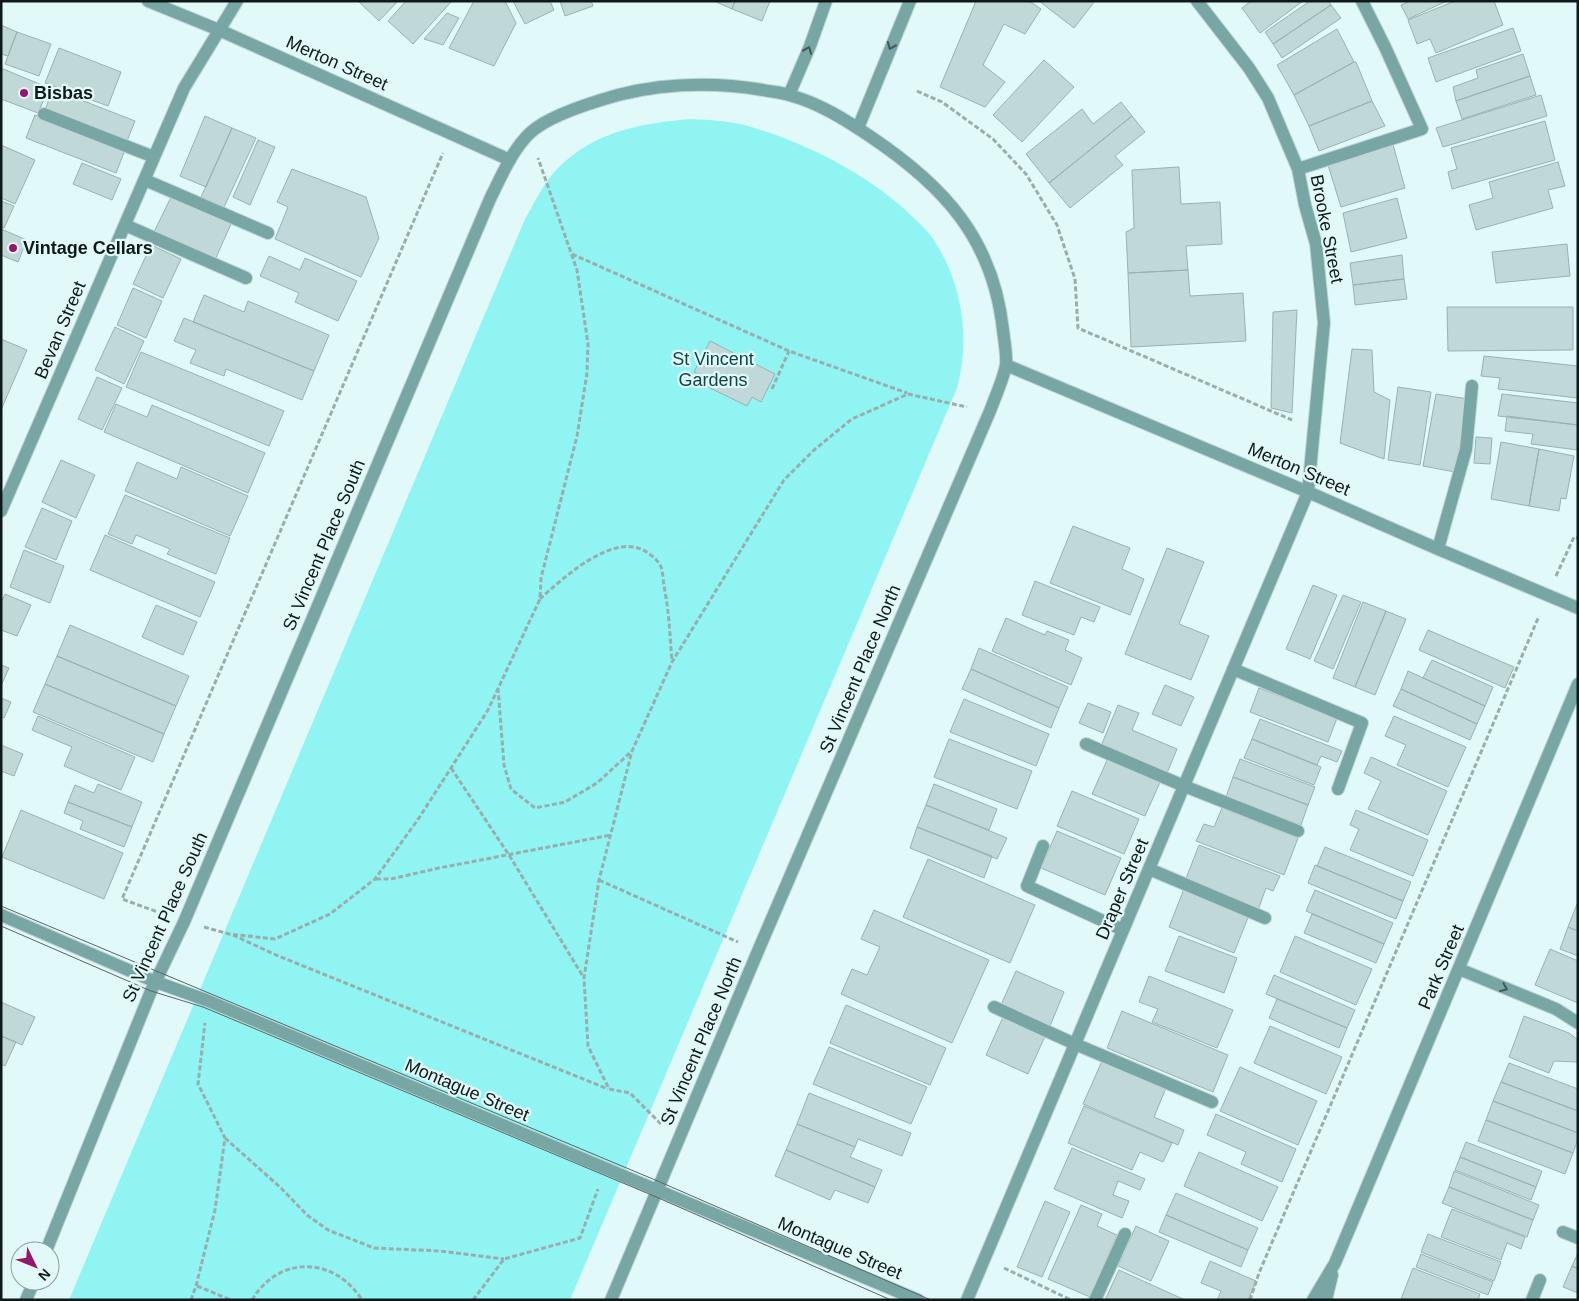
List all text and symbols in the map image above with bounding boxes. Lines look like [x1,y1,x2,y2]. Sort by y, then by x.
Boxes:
street label: Merton Street [283,32,391,94]
one-way arrow [887,42,897,50]
one-way arrow [802,46,812,55]
place label: Bisbas [34,83,93,103]
marker: Bisbas [18,87,30,99]
street label: Brooke Street [1307,173,1347,285]
place label: Vintage Cellars [23,238,153,258]
marker: Vintage Cellars [7,242,19,254]
street label: Bevan Street [30,278,90,382]
park label: St Vincent Gardens [672,349,754,390]
street label: Merton Street [1245,438,1353,500]
street label: St Vincent Place South [279,456,369,634]
street label: St Vincent Place North [815,582,905,756]
street label: St Vincent Place South [118,829,212,1005]
street label: Draper Street [1092,835,1152,943]
street label: Park Street [1414,922,1468,1012]
street label: St Vincent Place North [656,954,746,1128]
one-way arrow [1499,982,1508,992]
street label: Montague Street [402,1055,532,1125]
street label: Montague Street [775,1213,905,1283]
north arrow [10,1241,60,1291]
text: N [35,1266,54,1284]

